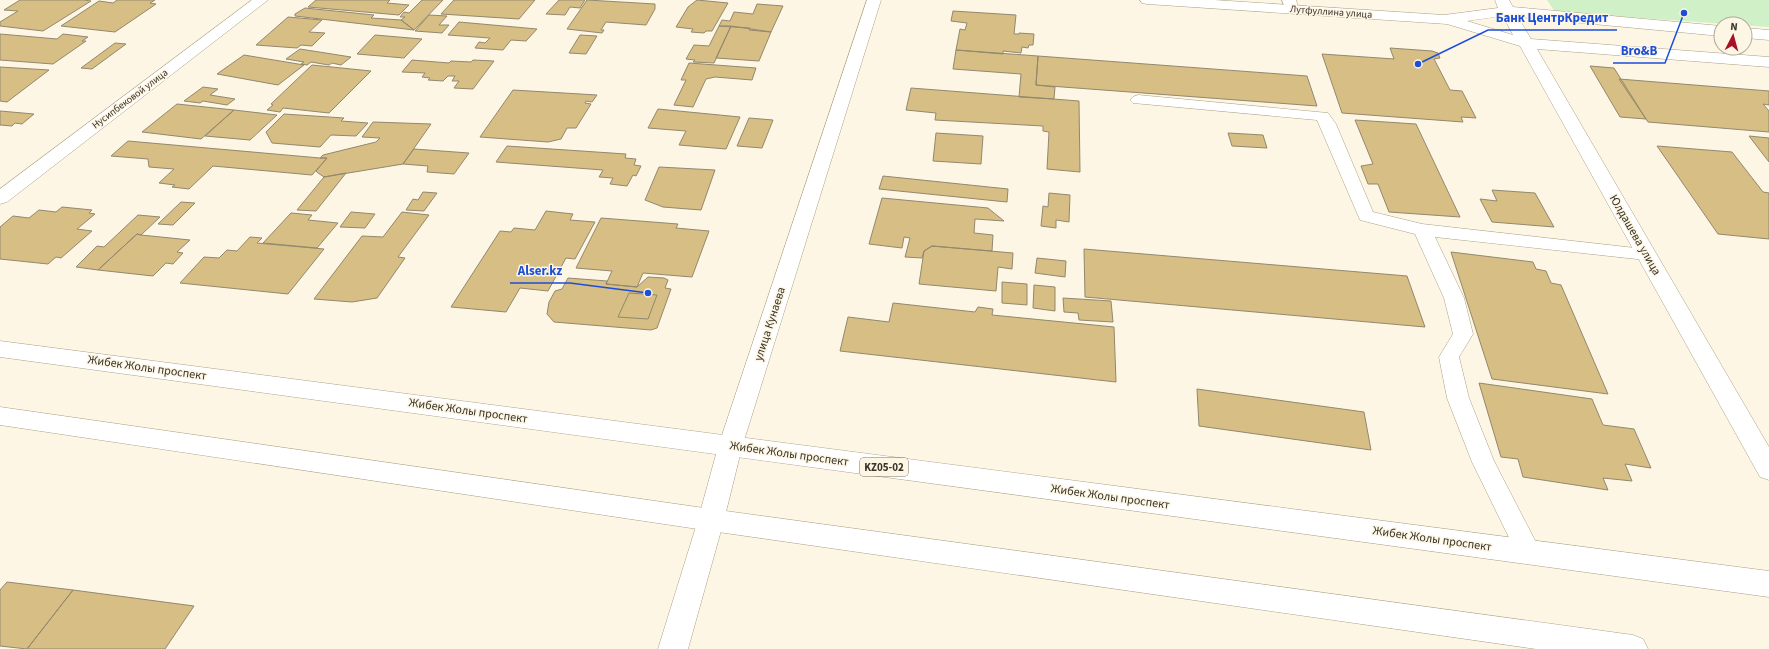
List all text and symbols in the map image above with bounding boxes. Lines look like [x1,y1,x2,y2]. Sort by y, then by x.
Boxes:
street label: Лутфуллина улица [1289,2,1373,22]
callout: Банк ЦентрКредит [1488,5,1617,30]
text: Банк ЦентрКредит [1496,9,1609,27]
north arrow [1713,16,1753,56]
text: N [1730,19,1738,34]
callout: Bro&B [1613,38,1665,63]
text: Bro&B [1621,42,1657,60]
street label: Нусипбековой улица [89,66,171,132]
street label: Юлдашева улица [1605,192,1665,278]
callout: Alser.kz [510,258,570,283]
text: Alser.kz [517,262,562,280]
street label: улица Кунаева [750,285,790,363]
street label: Жибек Жолы проспект [86,351,208,385]
street label: Жибек Жолы проспект [407,394,529,428]
street label: Жибек Жолы проспект [728,437,850,471]
road number: KZ05-02 [860,458,908,476]
street label: Жибек Жолы проспект [1049,480,1171,514]
street label: Жибек Жолы проспект [1371,522,1493,556]

